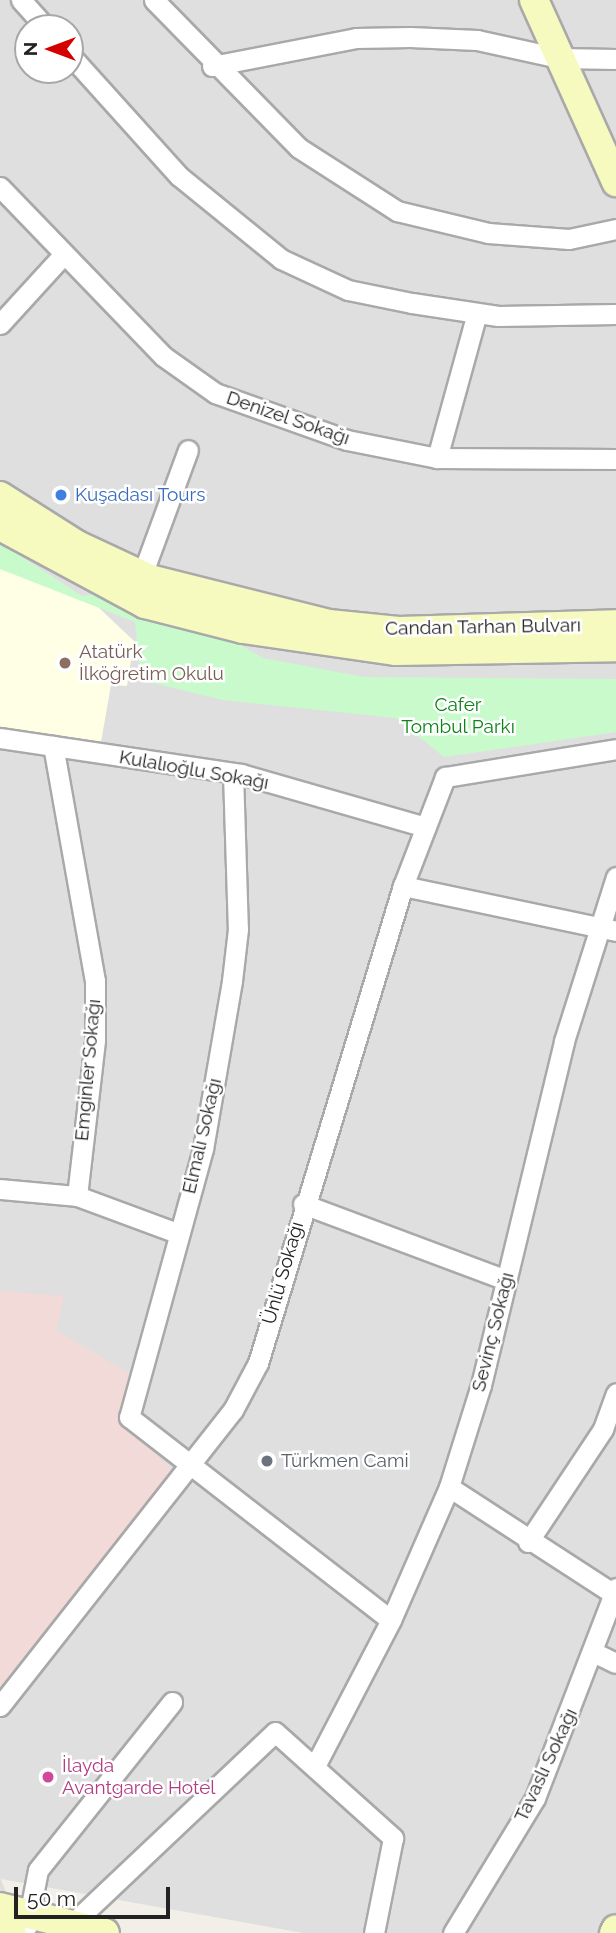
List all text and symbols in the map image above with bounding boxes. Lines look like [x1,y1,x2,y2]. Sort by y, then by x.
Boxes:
north arrow [14,14,84,84]
text: N [19,42,41,56]
street label: Denizel Sokağı [223,386,353,450]
place label: Kuşadası Tours [75,484,206,506]
marker: Kuşadası Tours [53,487,69,503]
street label: Candan Tarhan Bulvarı [385,614,581,640]
place label: Atatürk İlköğretim Okulu [79,641,224,685]
marker: Atatürk İlköğretim Okulu [57,655,73,671]
park label: Cafer Tombul Parkı [401,694,515,738]
street label: Kulalıoğlu Sokağı [117,746,271,794]
street label: Emginler Sokağı [70,998,106,1142]
street label: Elmalı Sokağı [178,1076,226,1196]
street label: Ünlü Sokağı [257,1219,309,1327]
street label: Sevinç Sokağı [467,1270,519,1394]
place label: Türkmen Cami [281,1450,409,1472]
marker: Türkmen Cami [259,1453,275,1469]
street label: Tavaslı Sokağı [510,1705,582,1825]
place label: İlayda Avantgarde Hotel [62,1755,216,1799]
marker: İlayda Avantgarde Hotel [40,1769,56,1785]
scale bar [18,1874,173,1918]
text: 50 m [27,1886,76,1911]

